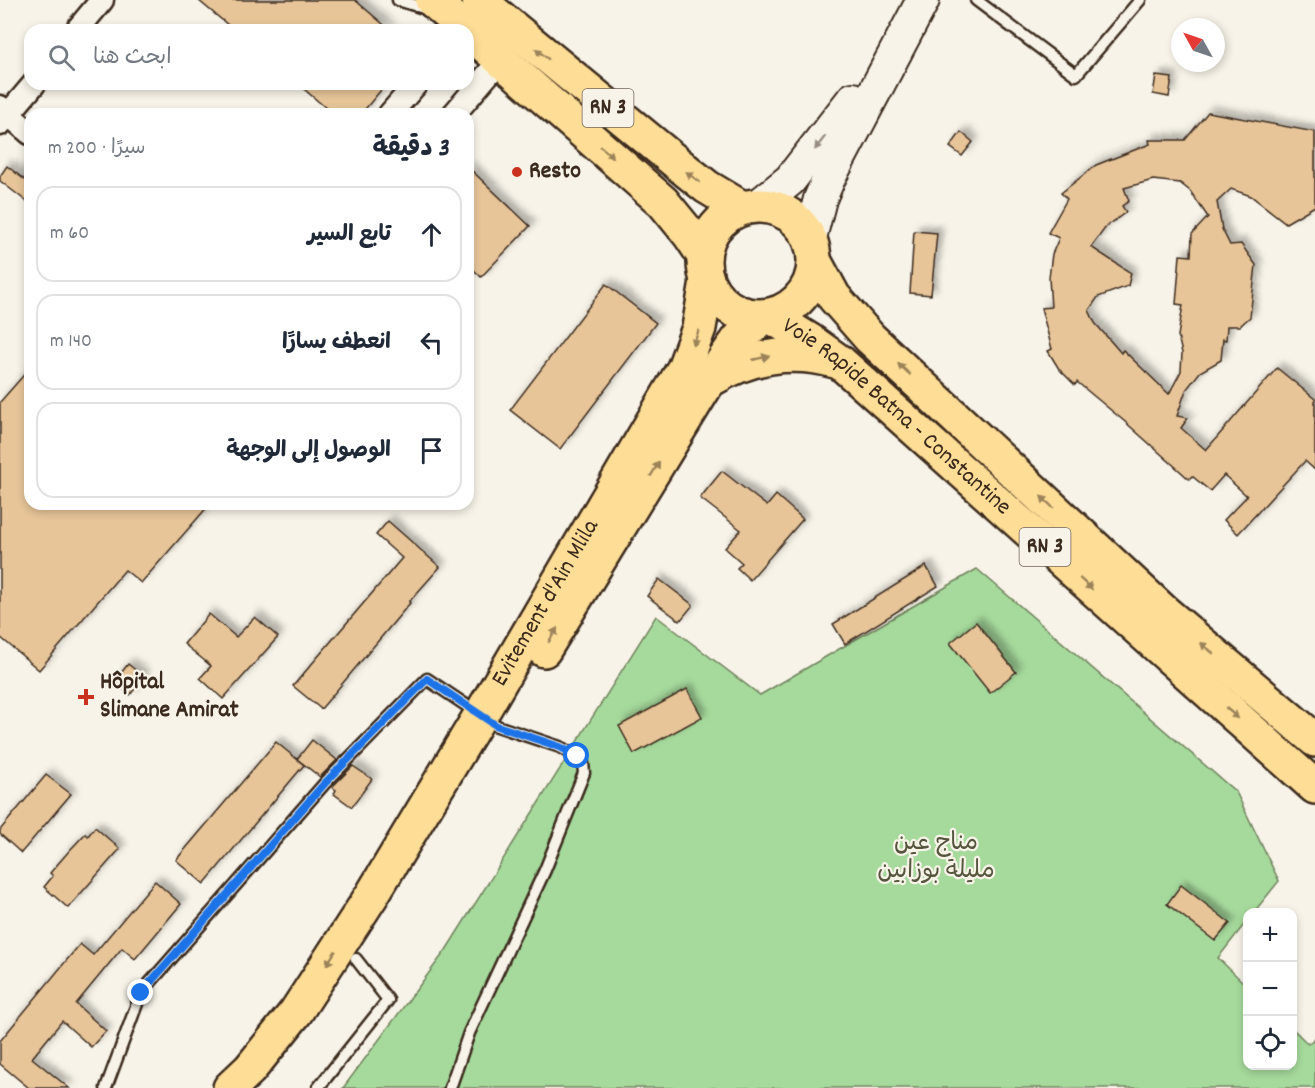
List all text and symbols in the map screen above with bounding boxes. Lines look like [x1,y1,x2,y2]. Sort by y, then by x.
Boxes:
north arrow [1171,18,1225,72]
search box [24,24,474,90]
icon: search [45,41,78,74]
text: ابحث هنا [93,43,172,74]
one-way arrow [534,47,550,60]
road number: RN 3 [582,89,634,127]
text: 3 دقيقة [373,131,450,168]
text: سيرًا · 200 m [48,135,145,163]
one-way arrow [815,135,827,150]
one-way arrow [599,146,615,159]
place label: Resto [529,155,581,189]
marker: Resto [510,165,524,179]
one-way arrow [686,171,701,183]
icon: ahead [415,218,448,251]
text: 60 m [50,220,89,248]
text: تابع السير [308,220,391,251]
street label: Voie Rapide Batna - Constantine [775,310,1018,524]
icon: left [415,326,448,359]
text: 140 m [50,328,92,356]
text: انعطف يسارًا [282,328,391,359]
one-way arrow [691,329,700,347]
one-way arrow [752,353,770,363]
one-way arrow [897,363,911,377]
icon: arrive [415,434,448,467]
text: الوصول إلى الوجهة [226,436,391,467]
one-way arrow [649,461,660,477]
one-way arrow [1039,495,1054,509]
street label: Evitement d'Ain Mlila [484,513,609,693]
road number: RN 3 [1020,528,1070,566]
one-way arrow [1079,577,1094,591]
one-way arrow [548,626,558,643]
one-way arrow [1199,641,1215,654]
place label: Hôpital Slimane Amirat [100,666,239,728]
marker: Hôpital Slimane Amirat [77,688,95,706]
one-way arrow [1224,706,1239,719]
route start [563,742,589,768]
park label: مناج عين مليلة بوزابين [877,827,995,889]
map controls [1243,908,1297,1070]
button: + [1243,908,1297,962]
one-way arrow [326,950,337,966]
button: − [1243,962,1297,1016]
route end [127,979,153,1005]
button: locate [1243,1016,1297,1070]

